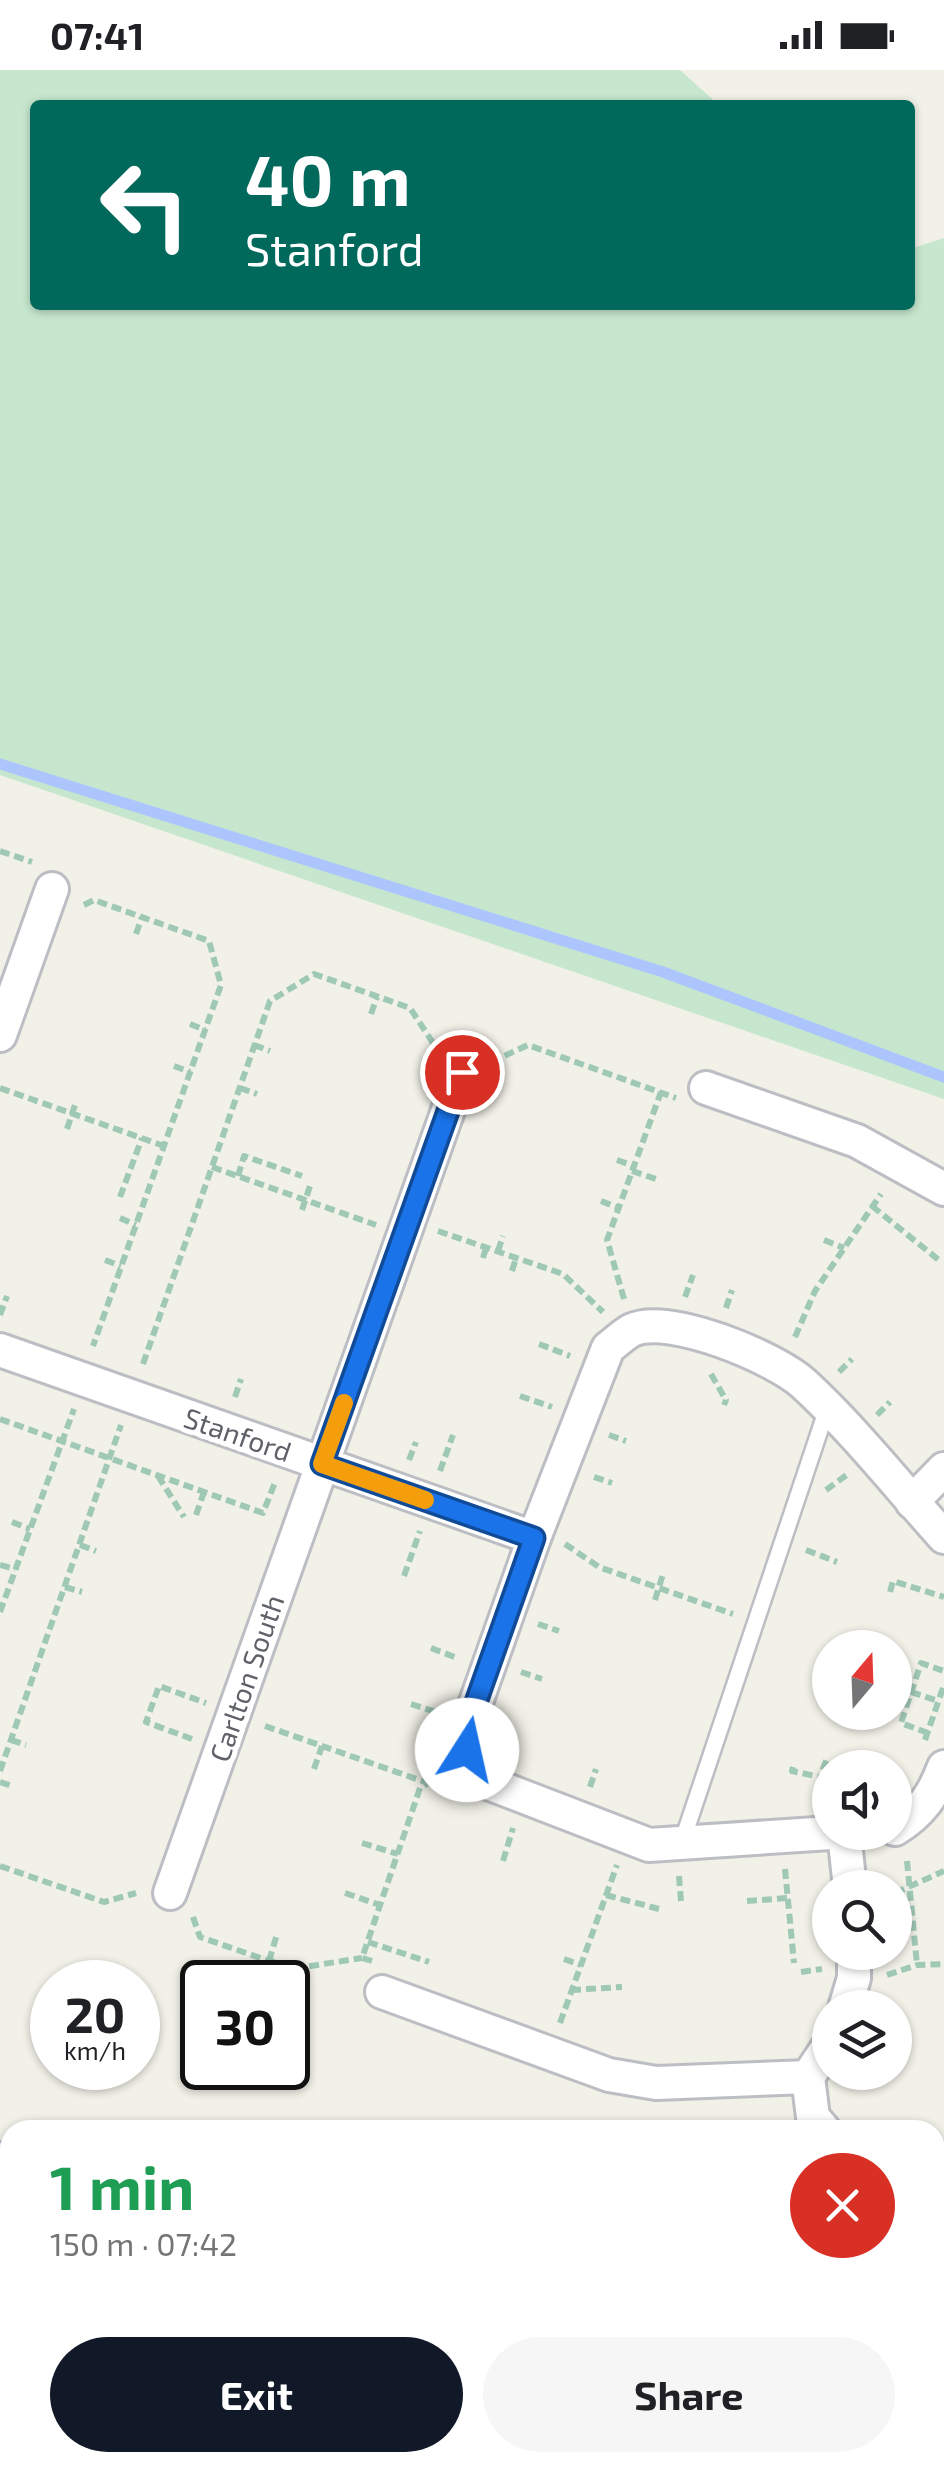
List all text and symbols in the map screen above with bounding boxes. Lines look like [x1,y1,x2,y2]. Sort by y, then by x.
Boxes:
text: 07:41 [50,12,144,58]
text: 40 m [245,136,411,220]
icon: left [80,140,210,270]
text: Stanford [245,221,424,275]
pin [420,1030,505,1115]
icon: arrive [435,1045,490,1100]
street label: Stanford [180,1400,296,1468]
street label: Carlton South [202,1590,290,1766]
north arrow [812,1630,912,1730]
map controls [812,1630,912,2090]
position arrow [415,1698,519,1802]
button: sound [812,1750,912,1850]
button: search [812,1870,912,1970]
speed limit sign: 30 [180,1960,310,2090]
text: 20 [65,1983,125,2043]
button: layers [812,1990,912,2090]
text: km/h [64,2035,126,2065]
text: 1 min [50,2150,194,2222]
button: close [790,2153,895,2258]
text: 150 m · 07:42 [50,2224,237,2262]
button: Exit [50,2337,463,2452]
button: Share [483,2337,895,2452]

